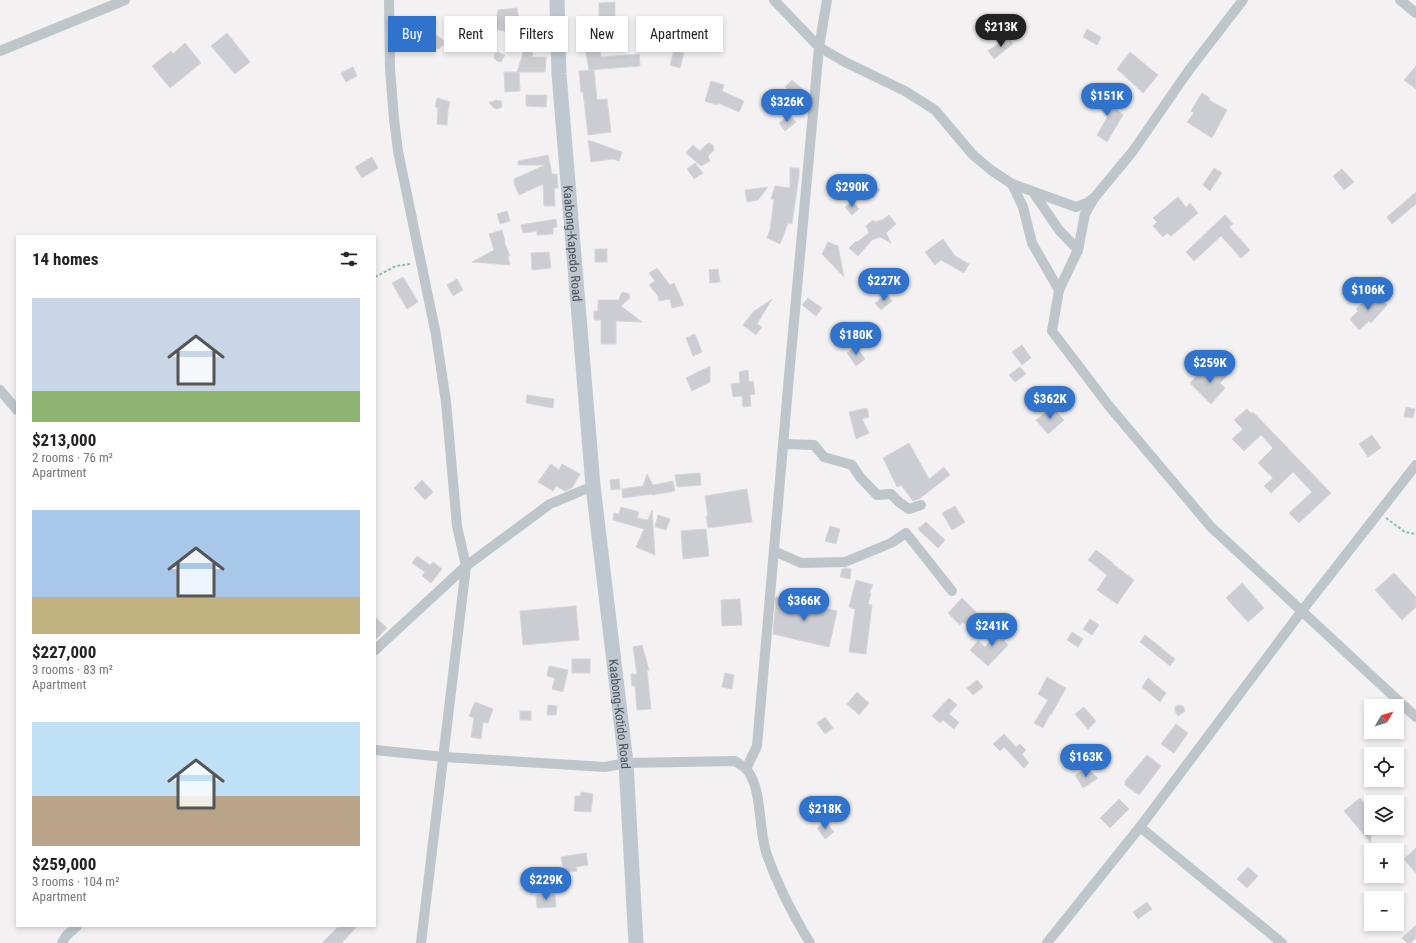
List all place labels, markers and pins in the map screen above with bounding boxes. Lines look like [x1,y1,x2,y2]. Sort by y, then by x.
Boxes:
pin: $213K [973,14,1029,48]
pin: $151K [1079,83,1135,117]
pin: $326K [759,89,815,123]
pin: $290K [824,174,880,208]
pin: $227K [856,268,912,302]
pin: $106K [1340,277,1396,311]
pin: $180K [828,322,884,356]
pin: $259K [1182,350,1238,384]
pin: $362K [1022,386,1078,420]
pin: $366K [776,588,832,622]
pin: $241K [964,613,1020,647]
pin: $163K [1058,744,1114,778]
pin: $218K [797,796,853,830]
pin: $229K [518,867,574,901]

